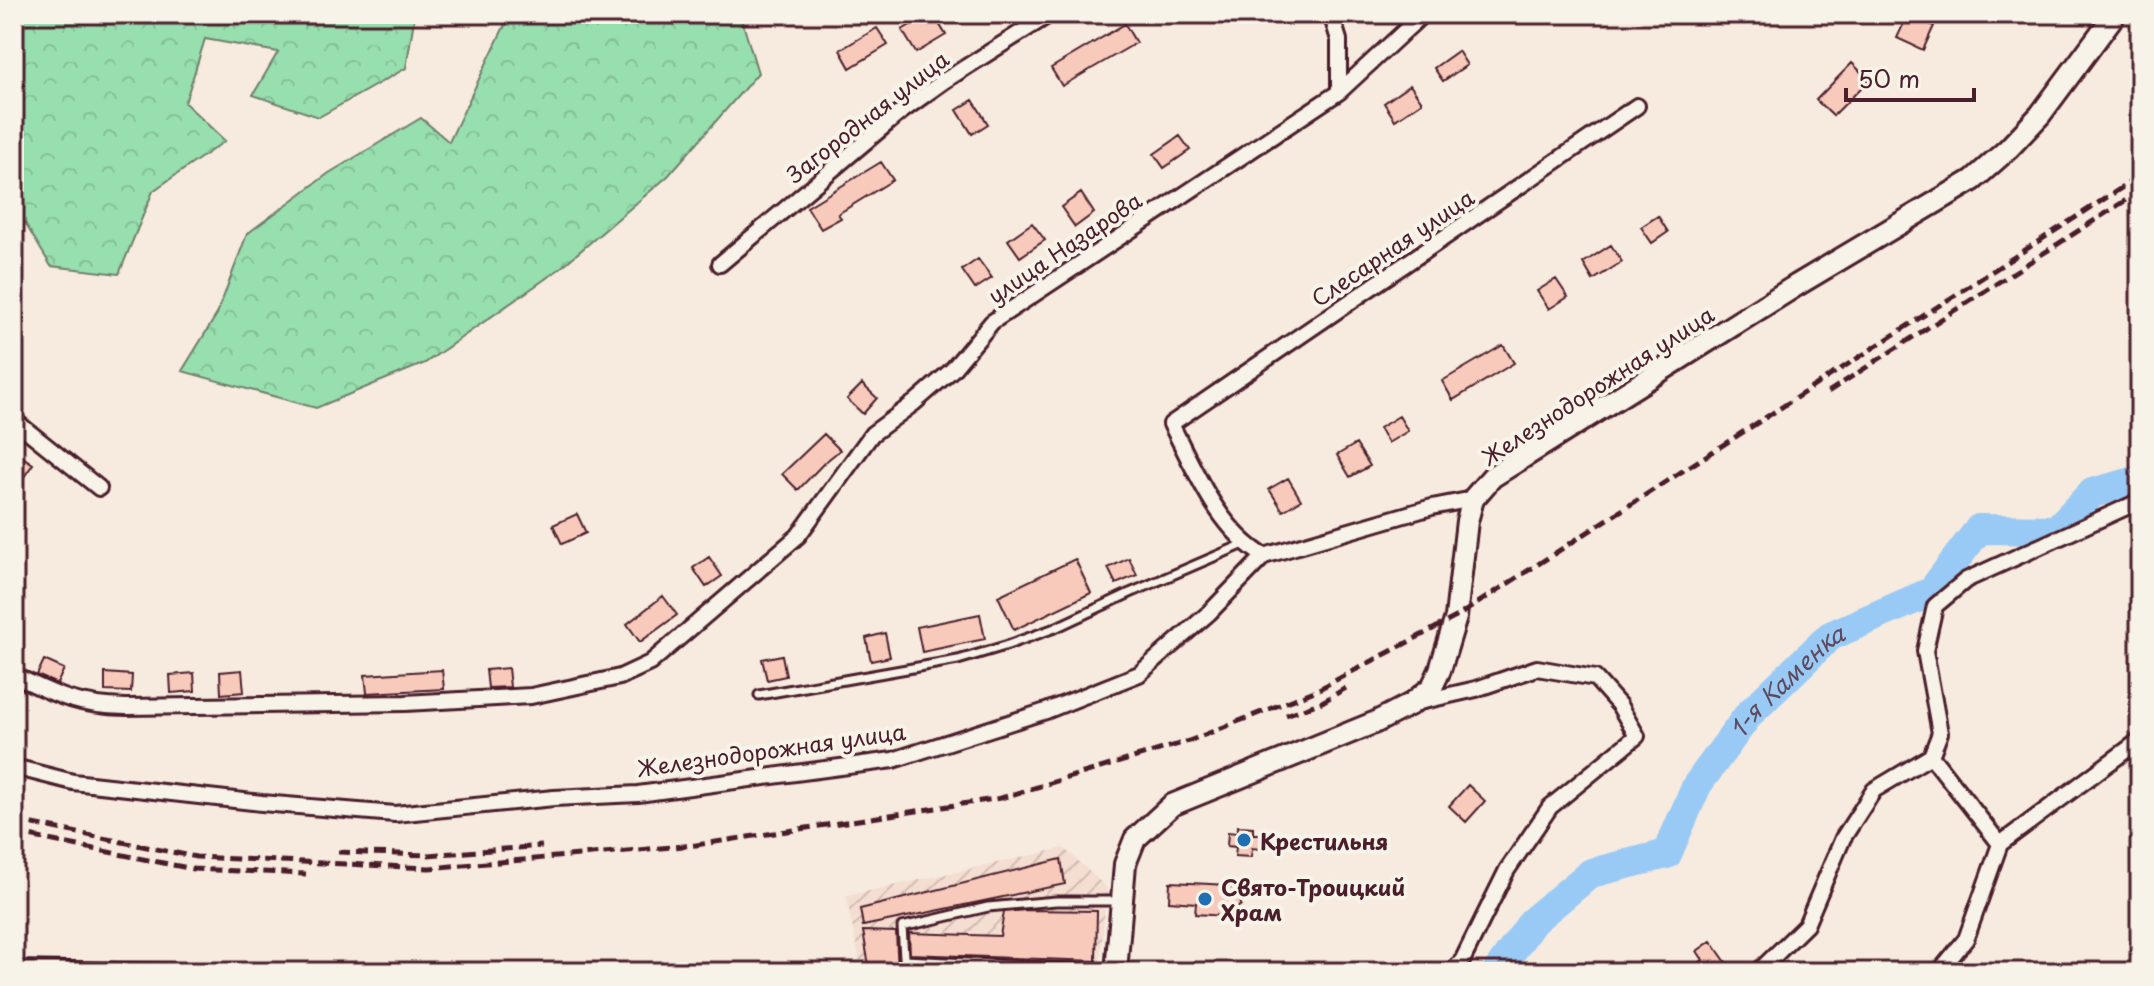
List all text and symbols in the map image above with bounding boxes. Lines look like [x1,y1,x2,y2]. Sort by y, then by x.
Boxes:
street label: Загородная улица [779,42,955,190]
scale bar [1846,52,1974,102]
text: 50 m [1858,60,1920,96]
street label: Слесарная улица [1304,180,1480,314]
street label: улица Назарова [980,183,1148,311]
street label: Железнодорожная улица [1474,297,1720,473]
water label: 1-я Каменка [1720,614,1851,745]
street label: Железнодорожная улица [634,714,908,784]
place label: Крестильня [1260,824,1389,857]
marker: Крестильня [1235,831,1253,849]
place label: Свято-Троицкий Храм [1221,870,1405,928]
marker: Свято-Троицкий Храм [1196,890,1214,908]

